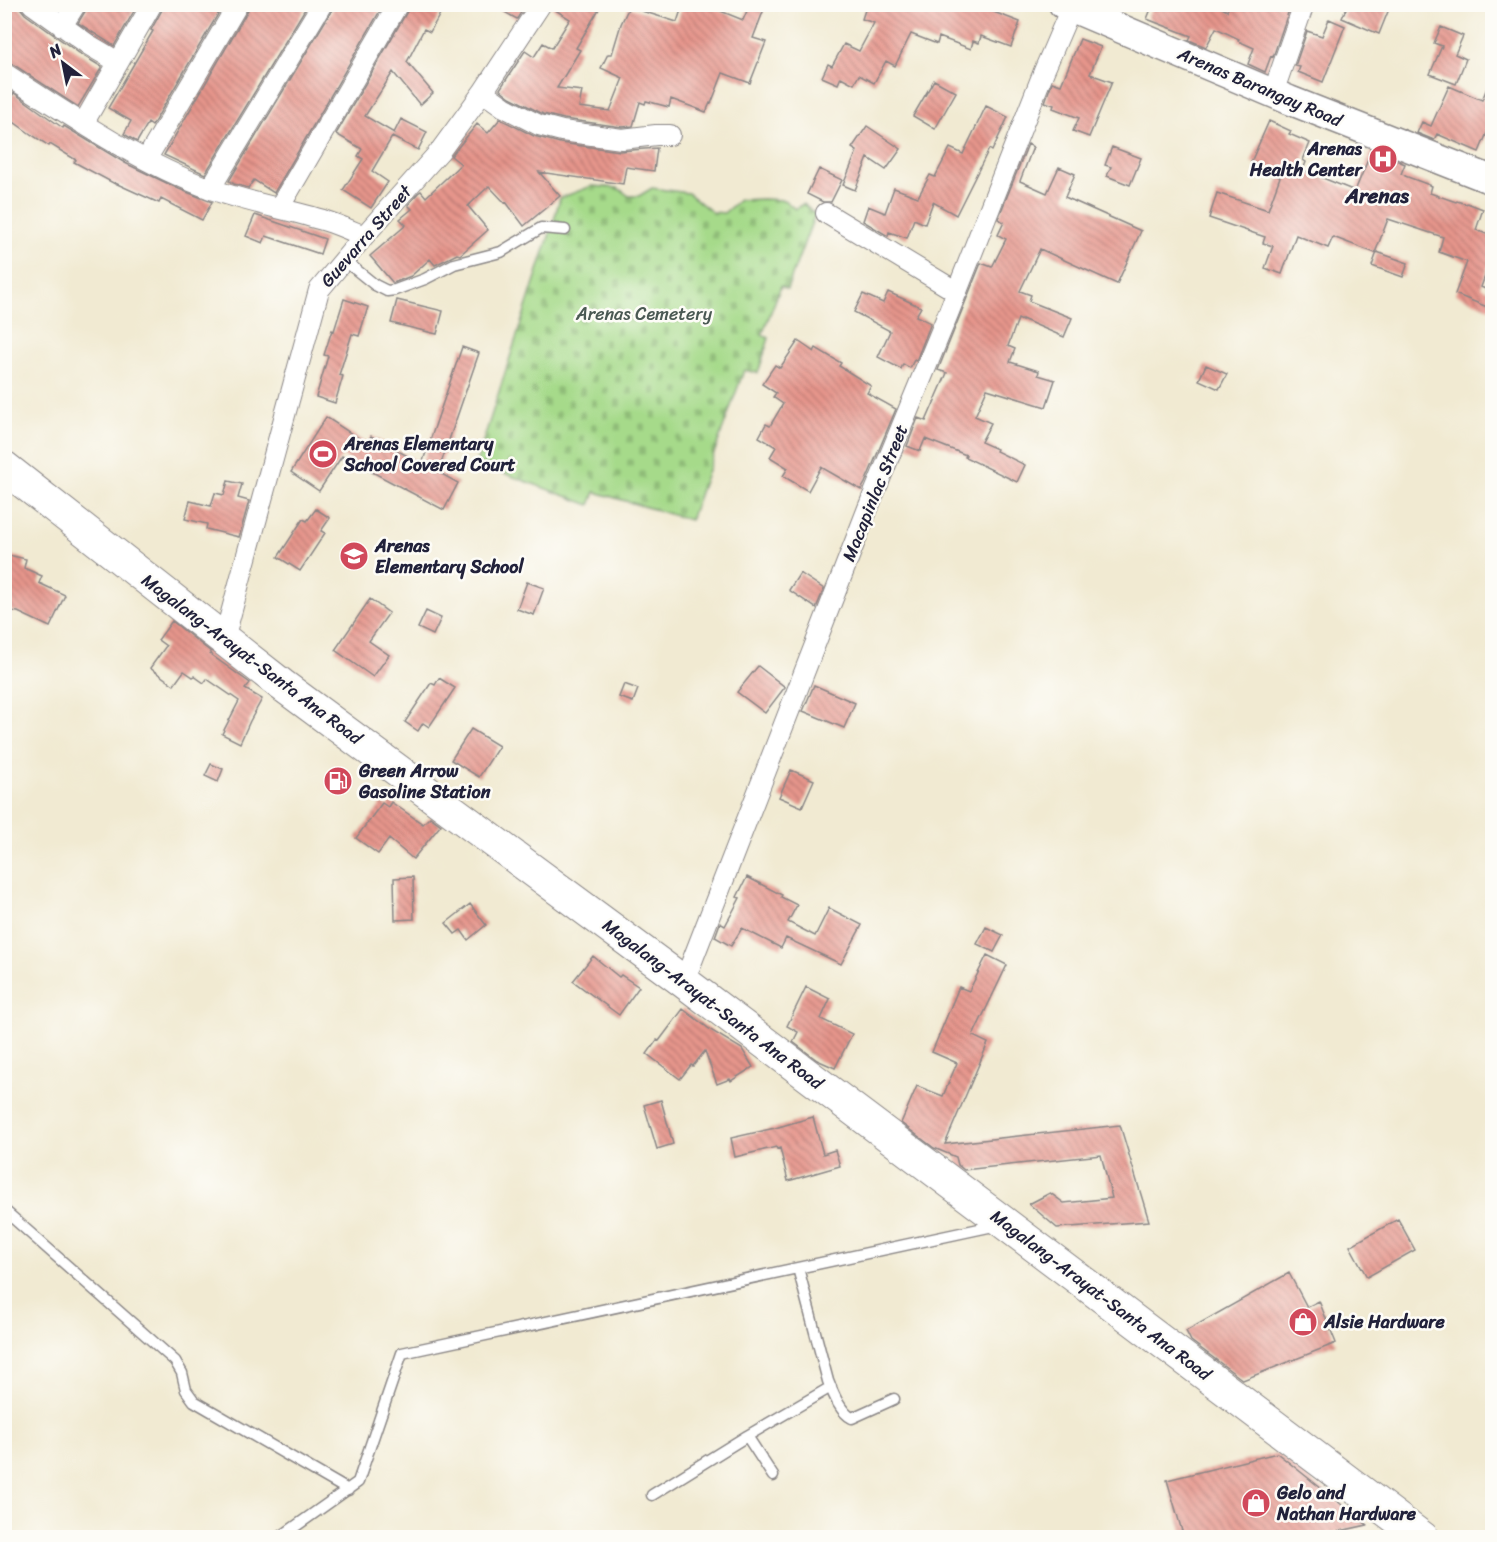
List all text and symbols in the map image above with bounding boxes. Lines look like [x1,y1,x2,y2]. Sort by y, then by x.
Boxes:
north arrow [33,33,93,93]
text: N [42,35,68,66]
street label: Arenas Barangay Road [1172,37,1349,137]
place label: Arenas Health Center [1249,133,1364,186]
hospital icon: Arenas Health Center [1367,143,1399,175]
street label: Guevarra Street [312,177,420,295]
district label: Arenas [1344,177,1409,215]
park label: Arenas Cemetery [575,298,713,330]
street label: Macapinlac Street [833,419,917,566]
place label: Arenas Elementary School Covered Court [343,428,516,481]
sports icon: Arenas Elementary School Covered Court [307,438,339,470]
place label: Arenas Elementary School [374,530,524,583]
school or university icon: Arenas Elementary School [338,540,370,572]
street label: Magalang-Arayat-Santa Ana Road [134,565,371,754]
place label: Green Arrow Gasoline Station [358,755,491,808]
fuel station icon: Green Arrow Gasoline Station [322,765,354,797]
street label: Magalang-Arayat-Santa Ana Road [595,910,832,1099]
street label: Magalang-Arayat-Santa Ana Road [983,1201,1220,1390]
shop icon: Alsie Hardware [1287,1306,1319,1338]
place label: Alsie Hardware [1323,1306,1446,1338]
place label: Gelo and Nathan Hardware [1276,1477,1417,1530]
shop icon: Gelo and Nathan Hardware [1240,1487,1272,1519]

